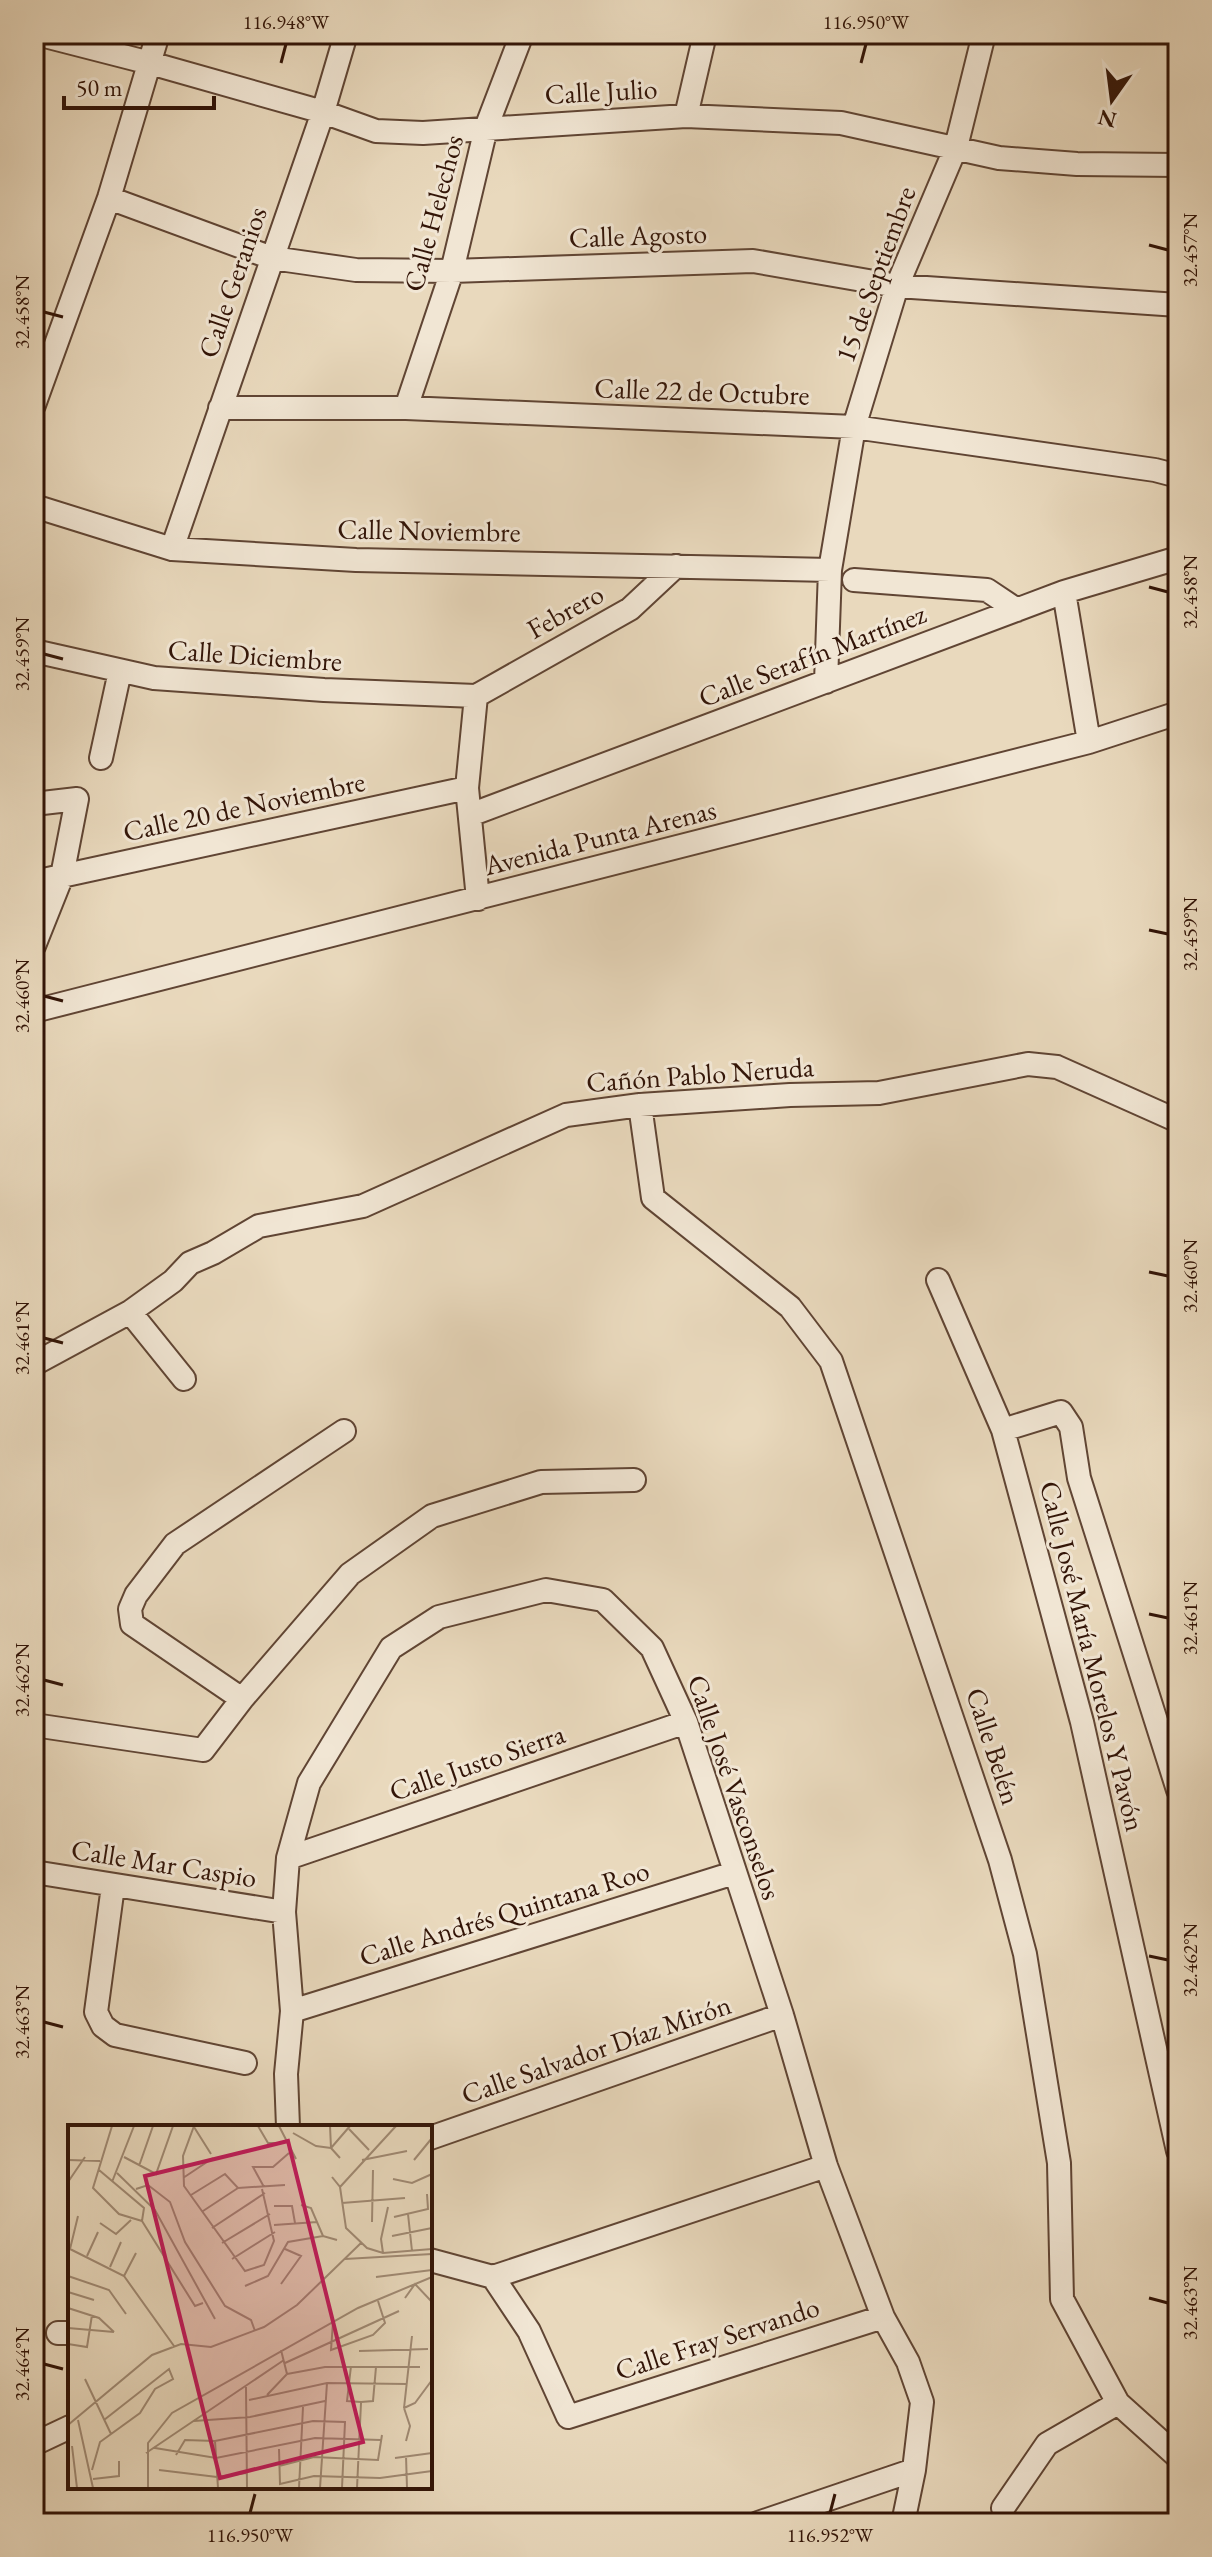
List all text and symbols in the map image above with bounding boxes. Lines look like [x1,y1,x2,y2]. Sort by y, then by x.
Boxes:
text: 116.948°W [243,9,330,35]
text: 116.950°W [823,9,910,35]
scale bar [64,60,214,110]
north arrow [1072,60,1152,140]
street label: Calle Julio [544,70,658,112]
text: 50 m [76,72,123,103]
text: N [1095,103,1119,135]
street label: Calle Helechos [395,131,471,295]
street label: 15 de Septiembre [826,181,924,367]
street label: Calle Geranios [189,202,275,362]
text: 32.457°N [1177,213,1203,287]
street label: Calle Agosto [568,215,708,255]
text: 32.458°N [9,275,35,349]
street label: Calle 22 de Octubre [594,369,810,413]
street label: Calle Noviembre [337,510,521,550]
text: 32.458°N [1177,555,1203,629]
street label: Febrero [520,575,610,647]
street label: Calle Serafín Martínez [693,595,931,715]
text: 32.459°N [9,617,35,691]
street label: Calle Diciembre [167,631,343,679]
street label: Calle 20 de Noviembre [120,763,368,849]
street label: Avenida Punta Arenas [479,791,720,883]
text: 32.459°N [1177,897,1203,971]
text: 32.460°N [9,959,35,1033]
street label: Cañón Pablo Neruda [585,1048,816,1100]
text: 32.460°N [1177,1239,1203,1313]
text: 32.461°N [9,1301,35,1375]
street label: Calle José María Morelos Y Pavón [1032,1477,1154,1835]
text: 32.461°N [1177,1581,1203,1655]
text: 32.462°N [9,1643,35,1717]
street label: Calle José Vasconselos [680,1670,790,1904]
street label: Calle Belén [958,1683,1030,1809]
street label: Calle Justo Sierra [384,1715,570,1809]
street label: Calle Mar Caspio [69,1831,259,1895]
street label: Calle Andrés Quintana Roo [355,1852,653,1974]
text: 32.462°N [1177,1923,1203,1997]
text: 32.463°N [9,1985,35,2059]
street label: Calle Salvador Díaz Mirón [456,1986,736,2112]
inset map [68,2125,432,2489]
text: 32.463°N [1177,2266,1203,2340]
street label: Calle Fray Servando [610,2288,824,2388]
text: 32.464°N [9,2327,35,2401]
text: 116.950°W [207,2522,294,2548]
text: 116.952°W [787,2522,874,2548]

